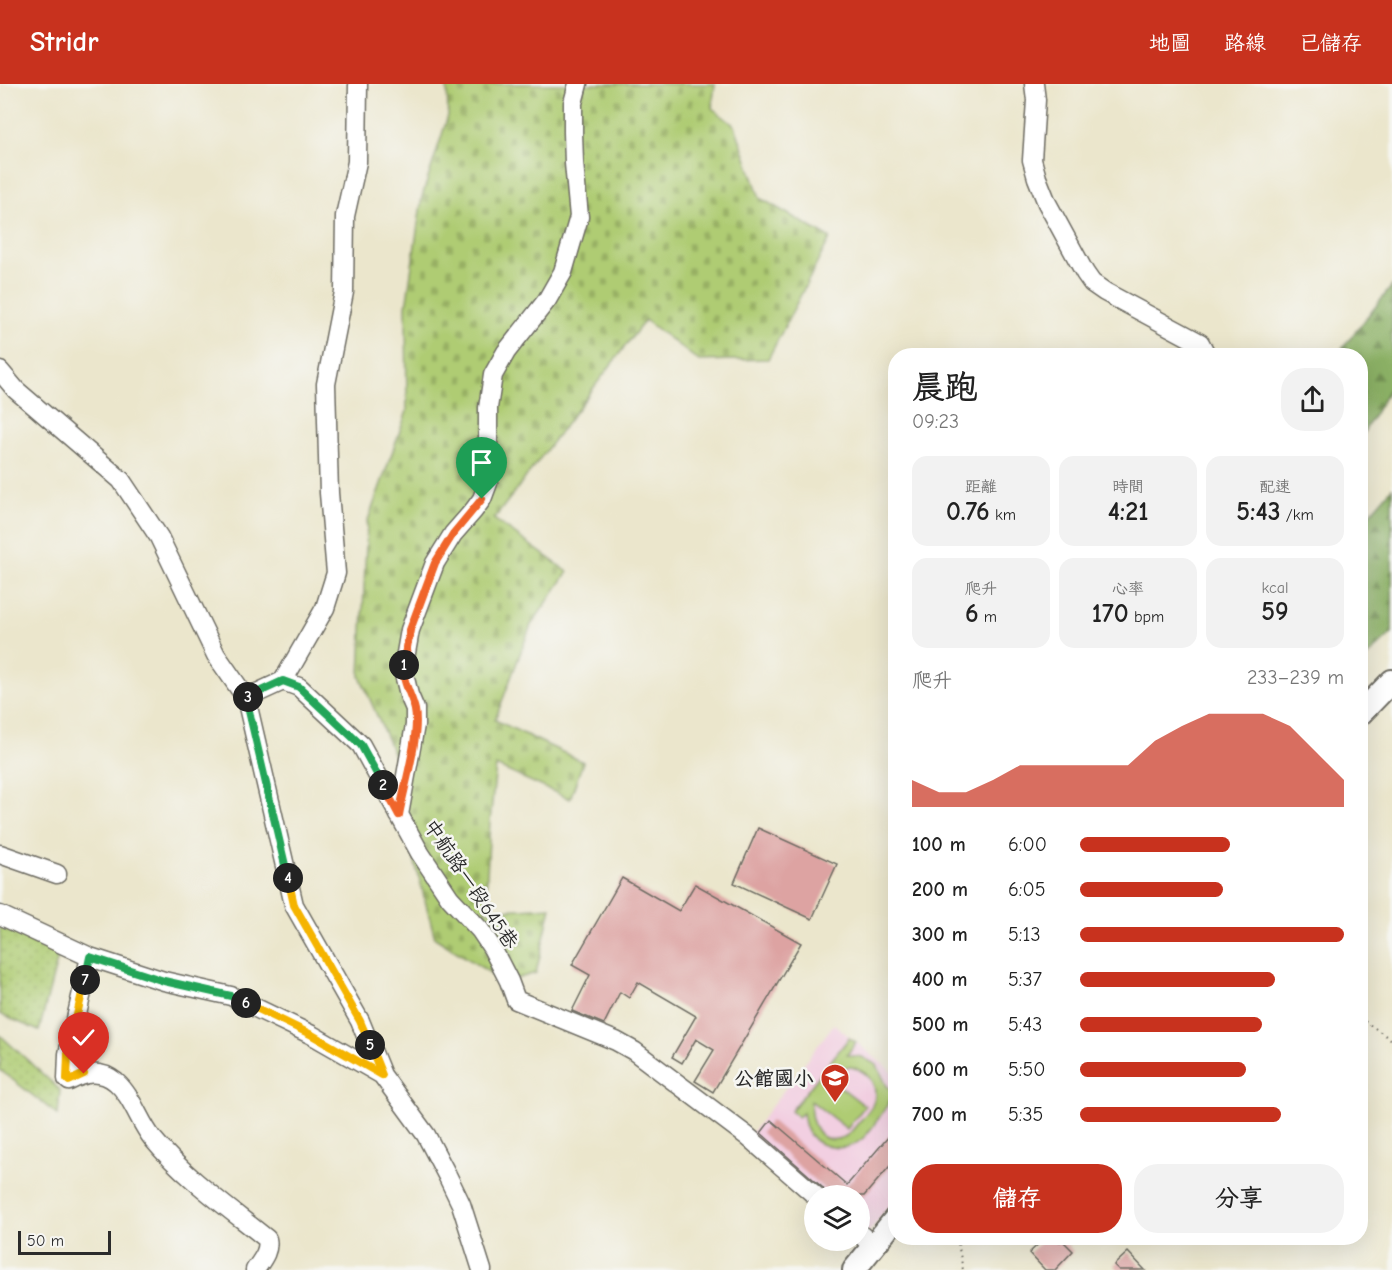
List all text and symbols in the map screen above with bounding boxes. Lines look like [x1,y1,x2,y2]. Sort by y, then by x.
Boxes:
text: Stridr [30,26,98,58]
text: 地圖 [1149,31,1191,55]
text: 路線 [1224,31,1266,55]
text: 已儲存 [1299,31,1362,55]
text: 晨跑 [912,368,978,406]
button: share [1281,368,1344,431]
text: 09:23 [912,410,959,433]
pin [456,437,507,499]
icon: arrive [465,446,498,479]
text: 距離 [965,478,997,496]
text: 時間 [1112,478,1144,496]
text: 配速 [1259,478,1291,496]
text: 0.76 [946,497,990,527]
text: 4:21 [1108,497,1148,527]
text: 5:43 [1236,497,1280,527]
text: km [990,506,1016,524]
text: /km [1280,506,1314,524]
text: kcal [1262,579,1288,597]
text: 爬升 [965,580,997,598]
text: 心率 [1112,580,1144,598]
text: 59 [1261,597,1289,627]
text: 6 [965,599,979,629]
text: 170 [1092,599,1129,629]
text: m [979,608,997,626]
text: bpm [1129,608,1164,626]
pin: 1 [389,650,419,680]
text: 1 [401,656,407,674]
text: 233–239 m [1247,666,1344,689]
text: 爬升 [912,669,952,692]
pin: 3 [233,682,263,712]
text: 3 [244,688,252,706]
pin: 2 [368,770,398,800]
text: 2 [379,776,387,794]
street label: 中航路一段645巷 [419,815,523,954]
text: 100 m [912,833,966,856]
text: 6:00 [1008,833,1047,856]
pin: 4 [273,863,303,893]
text: 4 [284,869,292,887]
text: 200 m [912,878,968,901]
text: 6:05 [1008,878,1045,901]
text: 300 m [912,923,968,946]
text: 5:13 [1008,923,1041,946]
pin: 7 [70,965,100,995]
text: 400 m [912,968,967,991]
text: 5:37 [1008,968,1042,991]
text: 7 [81,971,89,989]
pin: 6 [231,988,261,1018]
text: 6 [242,994,250,1012]
pin [58,1012,109,1074]
text: 500 m [912,1013,969,1036]
text: 5:43 [1008,1013,1042,1036]
icon: check [67,1021,100,1054]
pin: 5 [355,1030,385,1060]
text: 5 [366,1036,374,1054]
text: 600 m [912,1058,968,1081]
text: 5:50 [1008,1058,1045,1081]
school or university icon: 公館國小 [819,1062,851,1104]
place label: 公館國小 [734,1067,814,1090]
text: 700 m [912,1103,967,1126]
text: 5:35 [1008,1103,1043,1126]
button: 儲存 [912,1164,1122,1233]
button: 分享 [1134,1164,1344,1233]
map controls [804,1185,870,1251]
button: layers [804,1185,870,1251]
scale bar [18,1228,111,1256]
text: 50 m [27,1232,64,1250]

